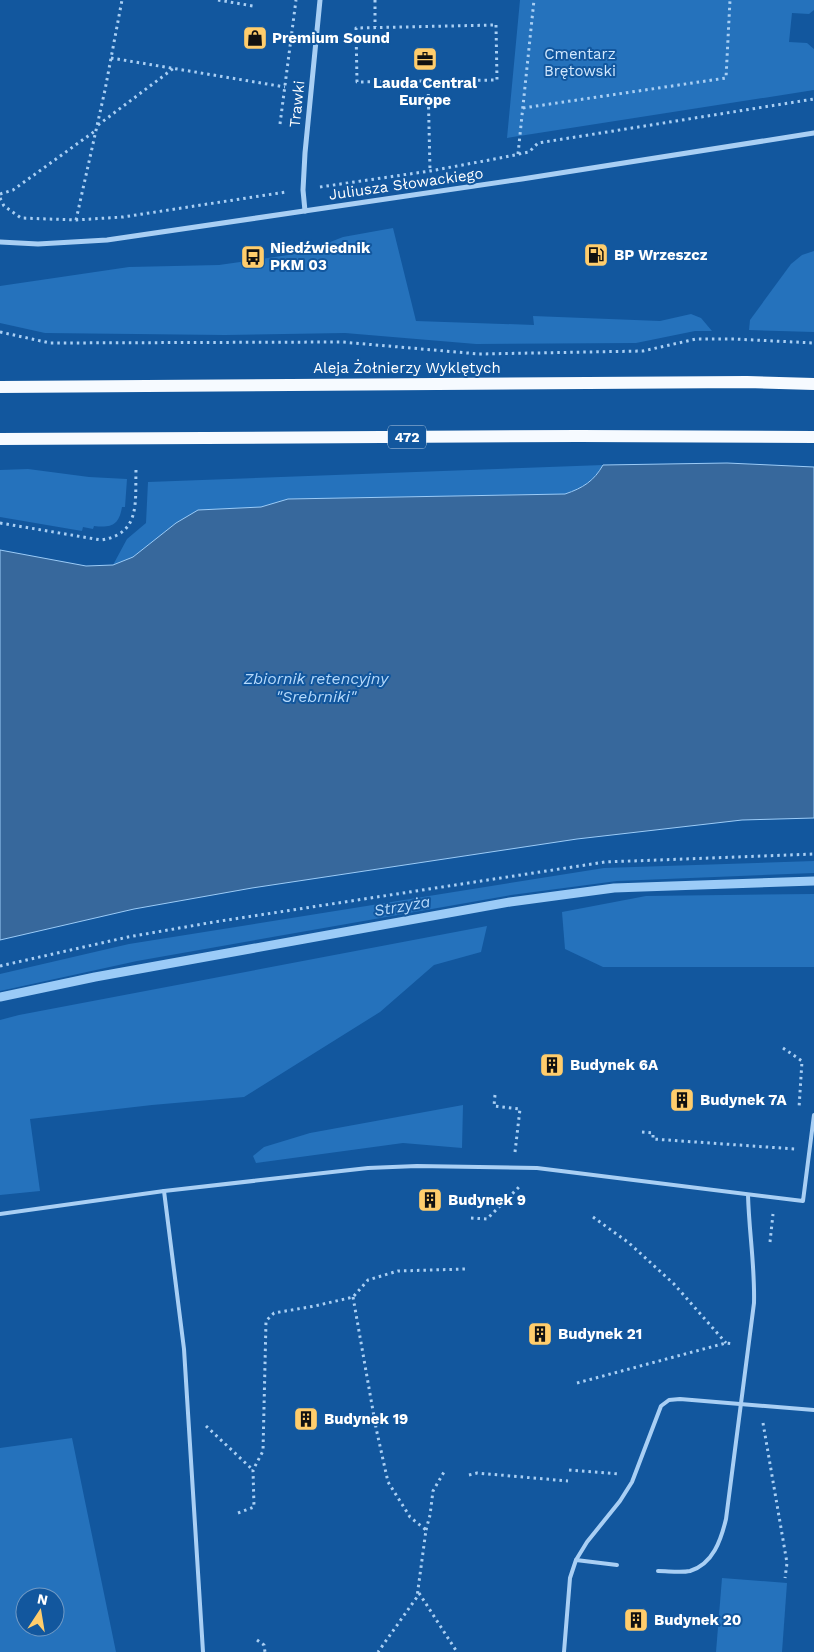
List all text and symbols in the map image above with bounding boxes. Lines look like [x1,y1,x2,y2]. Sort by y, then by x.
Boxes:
shop icon: Premium Sound [242,25,268,51]
place label: Premium Sound [272,29,390,47]
park label: Cmentarz Brętowski [544,45,616,80]
office icon: Lauda Central Europe [412,46,438,72]
place label: Lauda Central Europe [373,74,477,109]
street label: Trawki [286,80,308,128]
street label: Juliusza Słowackiego [328,164,484,204]
place label: Niedźwiednik PKM 03 [270,239,371,274]
fuel station icon: BP Wrzeszcz [583,242,609,268]
bus stop icon: Niedźwiednik PKM 03 [240,244,266,270]
place label: BP Wrzeszcz [614,246,708,264]
street label: Aleja Żołnierzy Wyklętych [313,359,501,377]
road number: 472 [388,426,426,448]
water label: Zbiornik retencyjny "Srebrniki" [243,669,389,706]
water label: Strzyża [372,892,432,920]
building icon: Budynek 6A [539,1052,565,1078]
place label: Budynek 6A [570,1056,659,1074]
building icon: Budynek 7A [669,1087,695,1113]
place label: Budynek 7A [700,1091,787,1109]
building icon: Budynek 9 [417,1187,443,1213]
place label: Budynek 9 [448,1191,526,1209]
building icon: Budynek 21 [527,1321,553,1347]
place label: Budynek 21 [558,1325,642,1343]
building icon: Budynek 19 [293,1406,319,1432]
place label: Budynek 19 [324,1410,408,1428]
north arrow [15,1587,65,1637]
text: N [36,1590,49,1608]
building icon: Budynek 20 [623,1607,649,1633]
place label: Budynek 20 [654,1611,741,1629]

